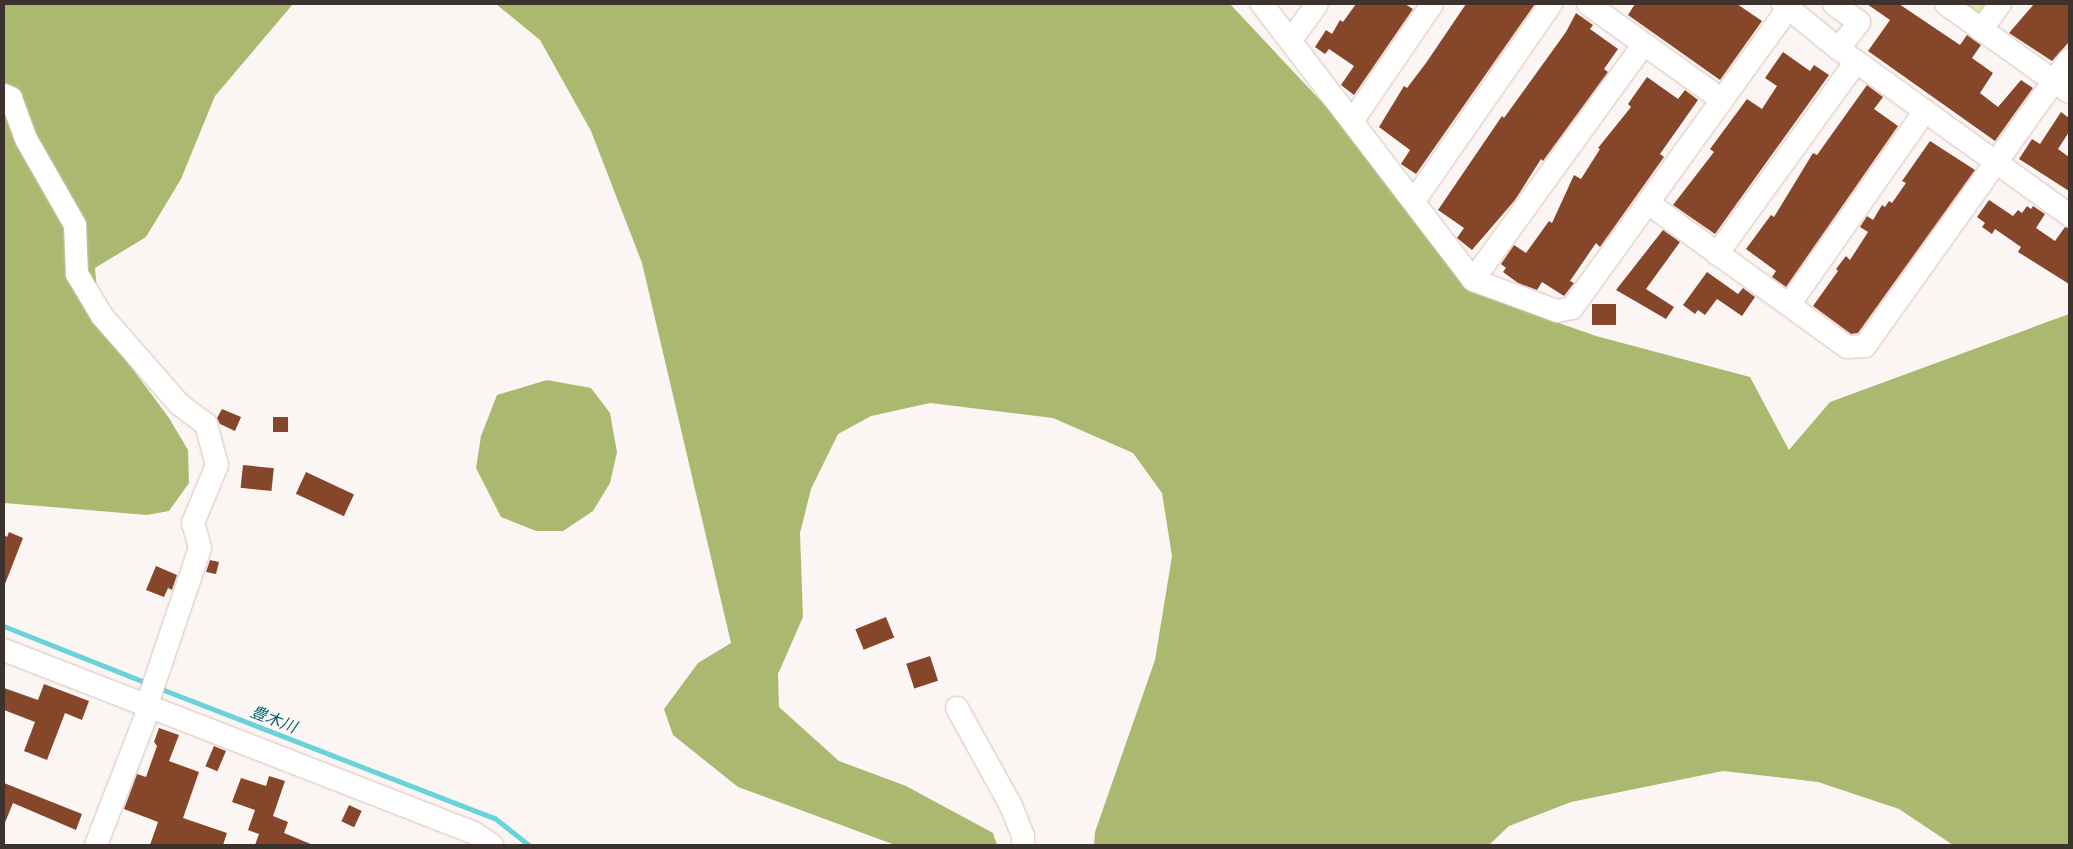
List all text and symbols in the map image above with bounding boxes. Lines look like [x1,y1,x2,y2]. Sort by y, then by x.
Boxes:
water label: 豊木川 [248,700,300,736]

